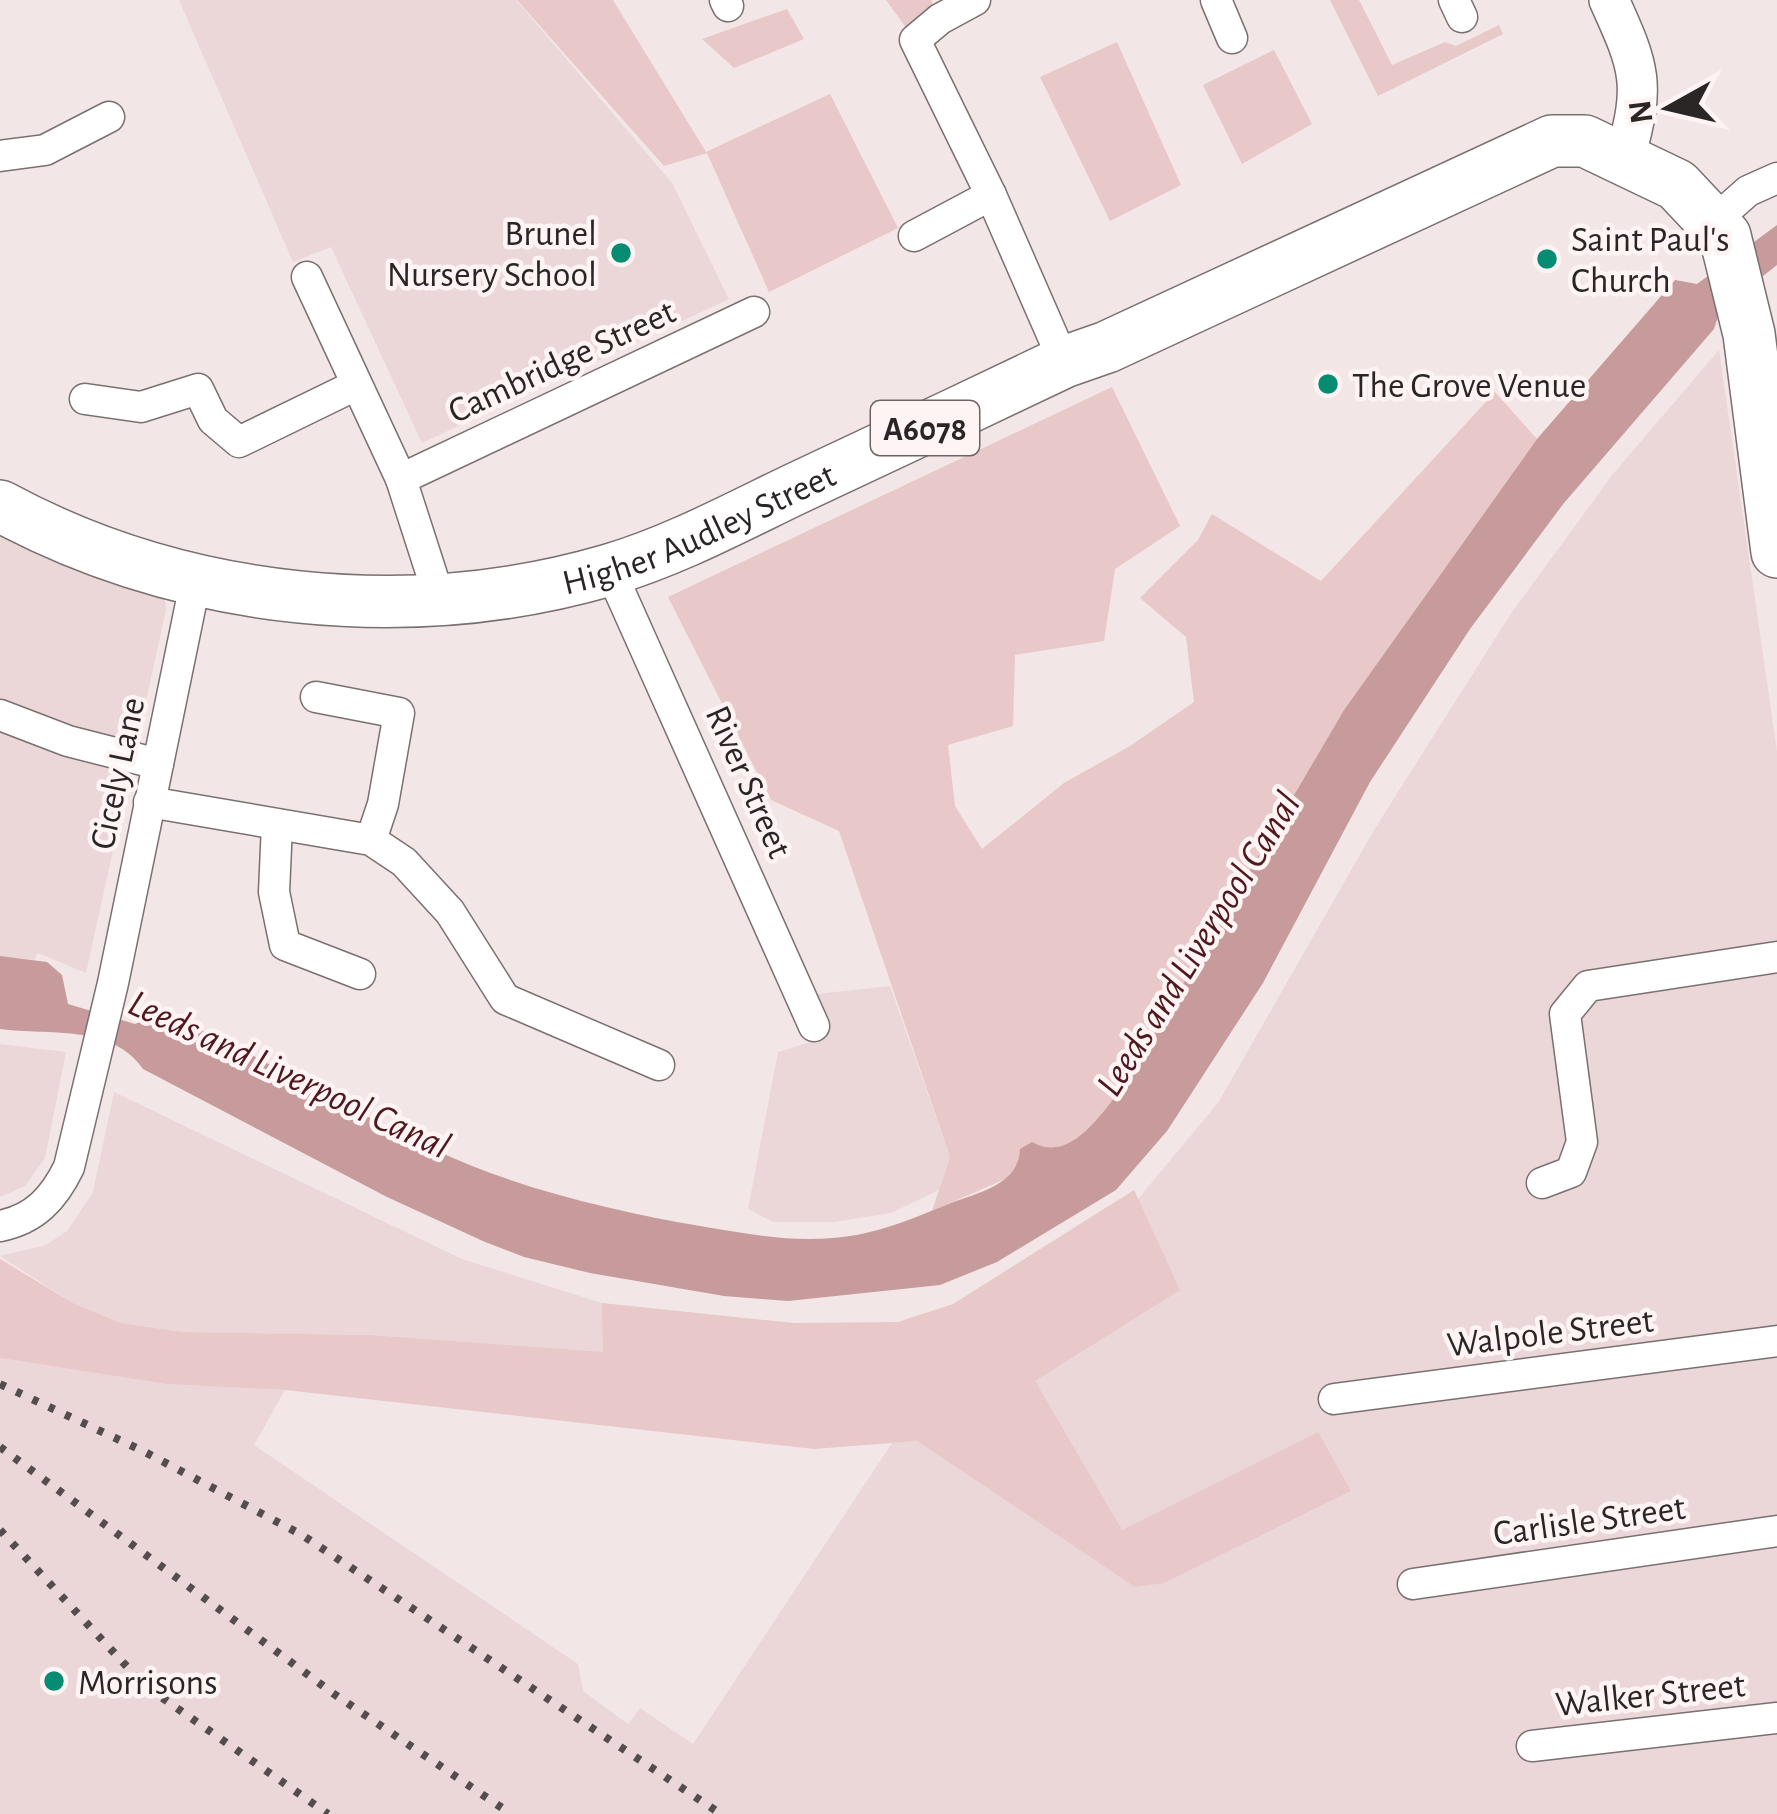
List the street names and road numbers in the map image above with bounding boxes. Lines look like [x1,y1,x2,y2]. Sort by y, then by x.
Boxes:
street label: Cambridge Street [443,293,681,430]
road number: A6078 [871,401,979,455]
street label: Higher Audley Street [559,457,842,601]
street label: Cicely Lane [84,694,152,853]
street label: River Street [699,700,798,864]
street label: Walpole Street [1445,1302,1656,1364]
street label: Carlisle Street [1491,1490,1688,1552]
street label: Walker Street [1554,1667,1747,1723]

